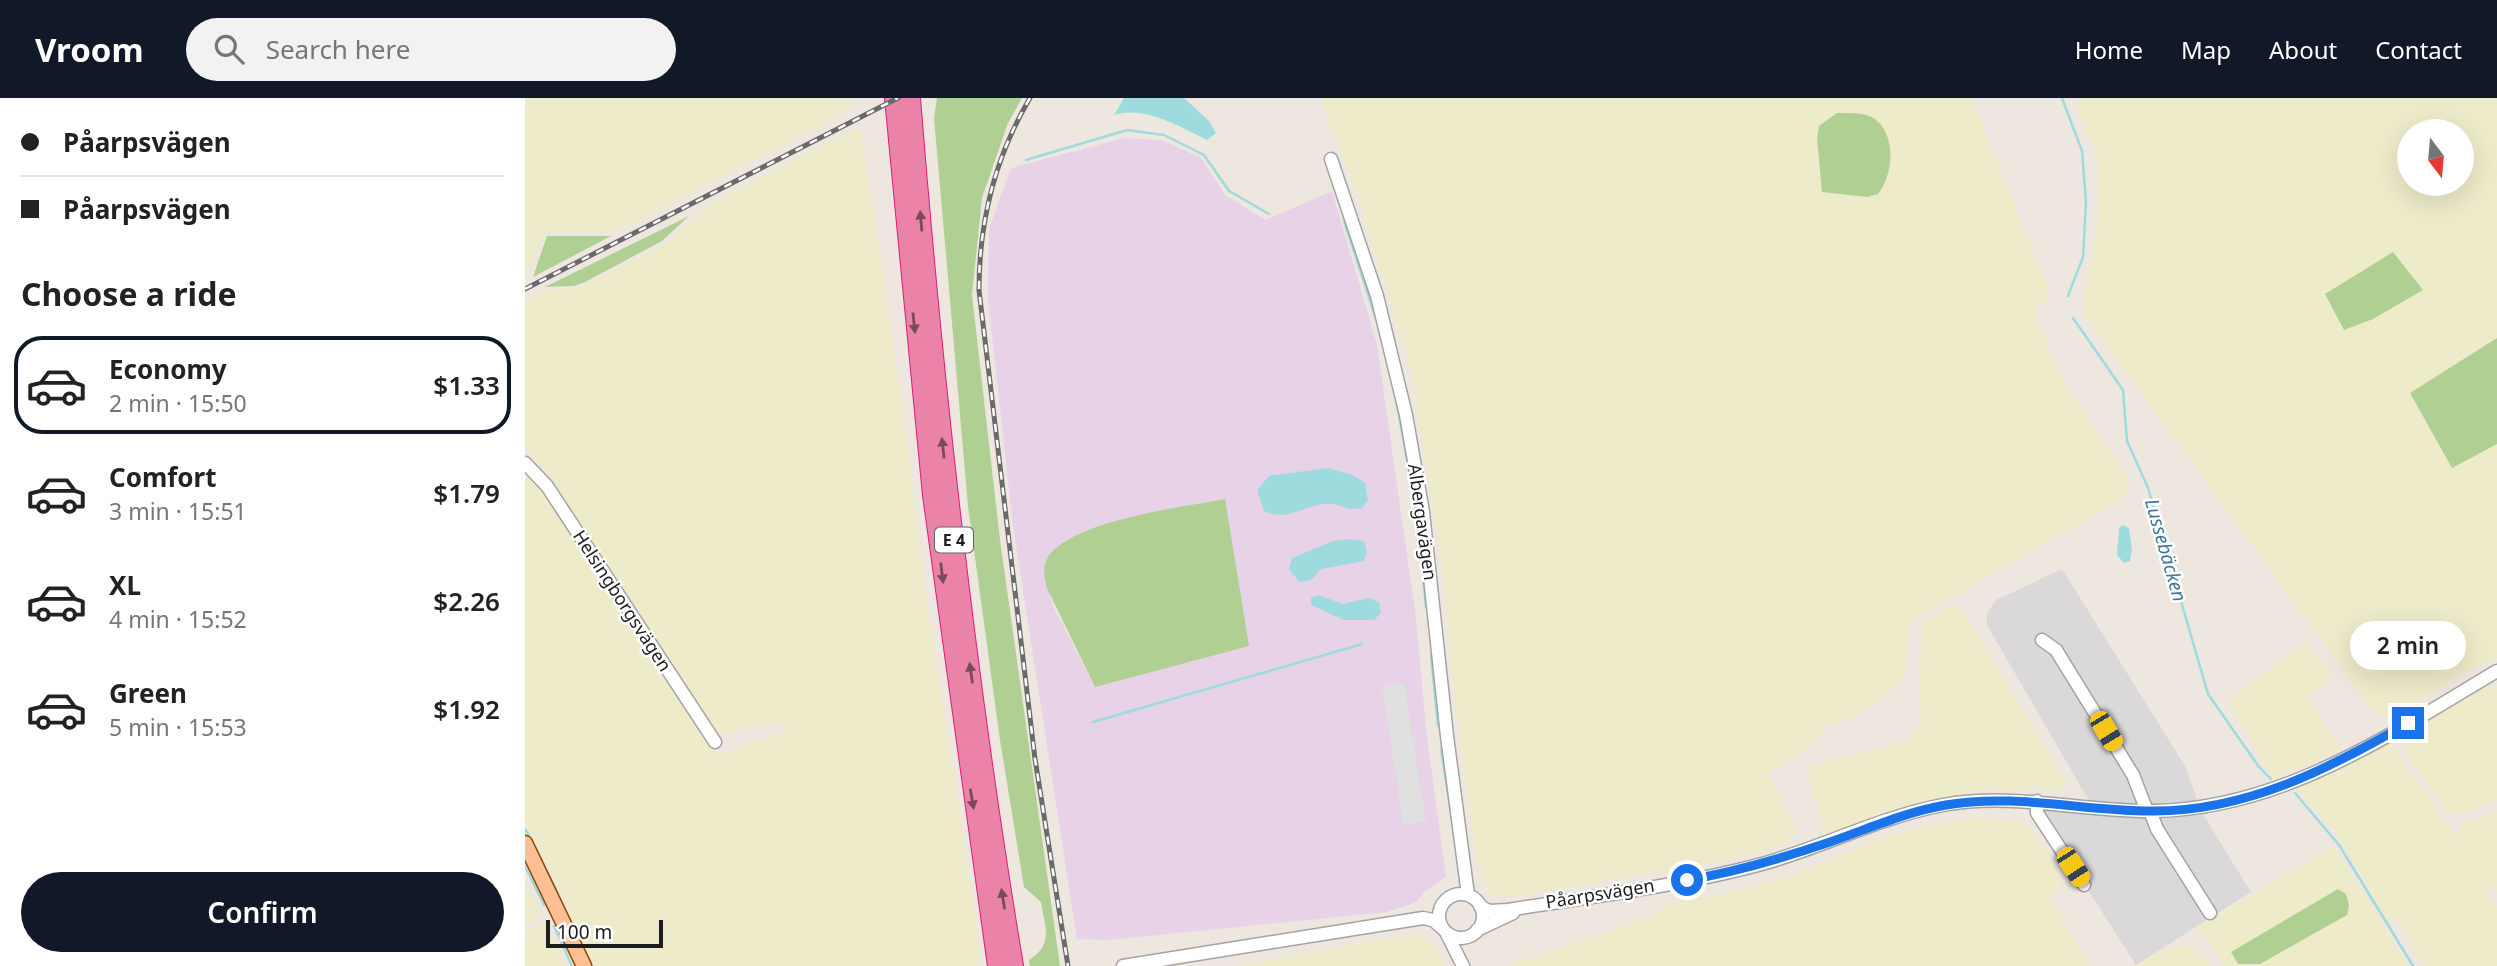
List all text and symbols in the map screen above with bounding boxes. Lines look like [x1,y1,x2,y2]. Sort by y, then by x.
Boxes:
search box [186,18,676,81]
text: Vroom [35,27,144,72]
icon: search [210,30,248,68]
text: Search here [266,31,410,67]
text: Home [2075,33,2143,66]
text: Map [2181,33,2231,66]
text: About [2269,33,2337,66]
text: Contact [2375,33,2462,66]
north arrow [2397,119,2475,196]
map controls [2397,119,2474,196]
text: Påarpsvägen [63,124,231,160]
text: Påarpsvägen [63,191,231,227]
one-way arrow [915,210,926,232]
text: Choose a ride [21,272,237,315]
one-way arrow [909,312,920,334]
text: Economy [109,351,227,387]
icon: car [25,354,88,417]
text: $1.33 [433,367,500,403]
text: 2 min · 15:50 [109,387,247,419]
one-way arrow [937,436,948,458]
text: Comfort [109,459,217,495]
icon: car [25,462,88,525]
street label: Albergavägen [1403,462,1443,582]
text: $1.79 [433,475,500,511]
text: 3 min · 15:51 [109,495,247,527]
water label: Lussebäcken [2139,496,2193,604]
street label: Helsingborgsvägen [568,525,678,676]
road number: E 4 [935,528,973,552]
one-way arrow [936,563,947,585]
text: XL [109,567,141,603]
icon: car [25,570,88,633]
text: $2.26 [433,583,500,619]
text: 4 min · 15:52 [109,603,247,635]
callout: 2 min [2350,622,2466,670]
text: 2 min [2377,629,2439,661]
one-way arrow [965,662,976,684]
text: Green [109,675,187,711]
icon: car [25,678,88,741]
text: $1.92 [433,691,500,727]
route end [2392,707,2424,739]
car [2087,708,2126,754]
text: 5 min · 15:53 [109,711,247,743]
one-way arrow [967,788,978,810]
car [2053,844,2094,890]
route start [1671,864,1703,896]
button: Confirm [21,872,504,952]
street label: Påarpsvägen [1544,873,1656,913]
one-way arrow [997,887,1008,909]
scale bar [546,917,663,949]
text: 100 m [557,919,612,945]

